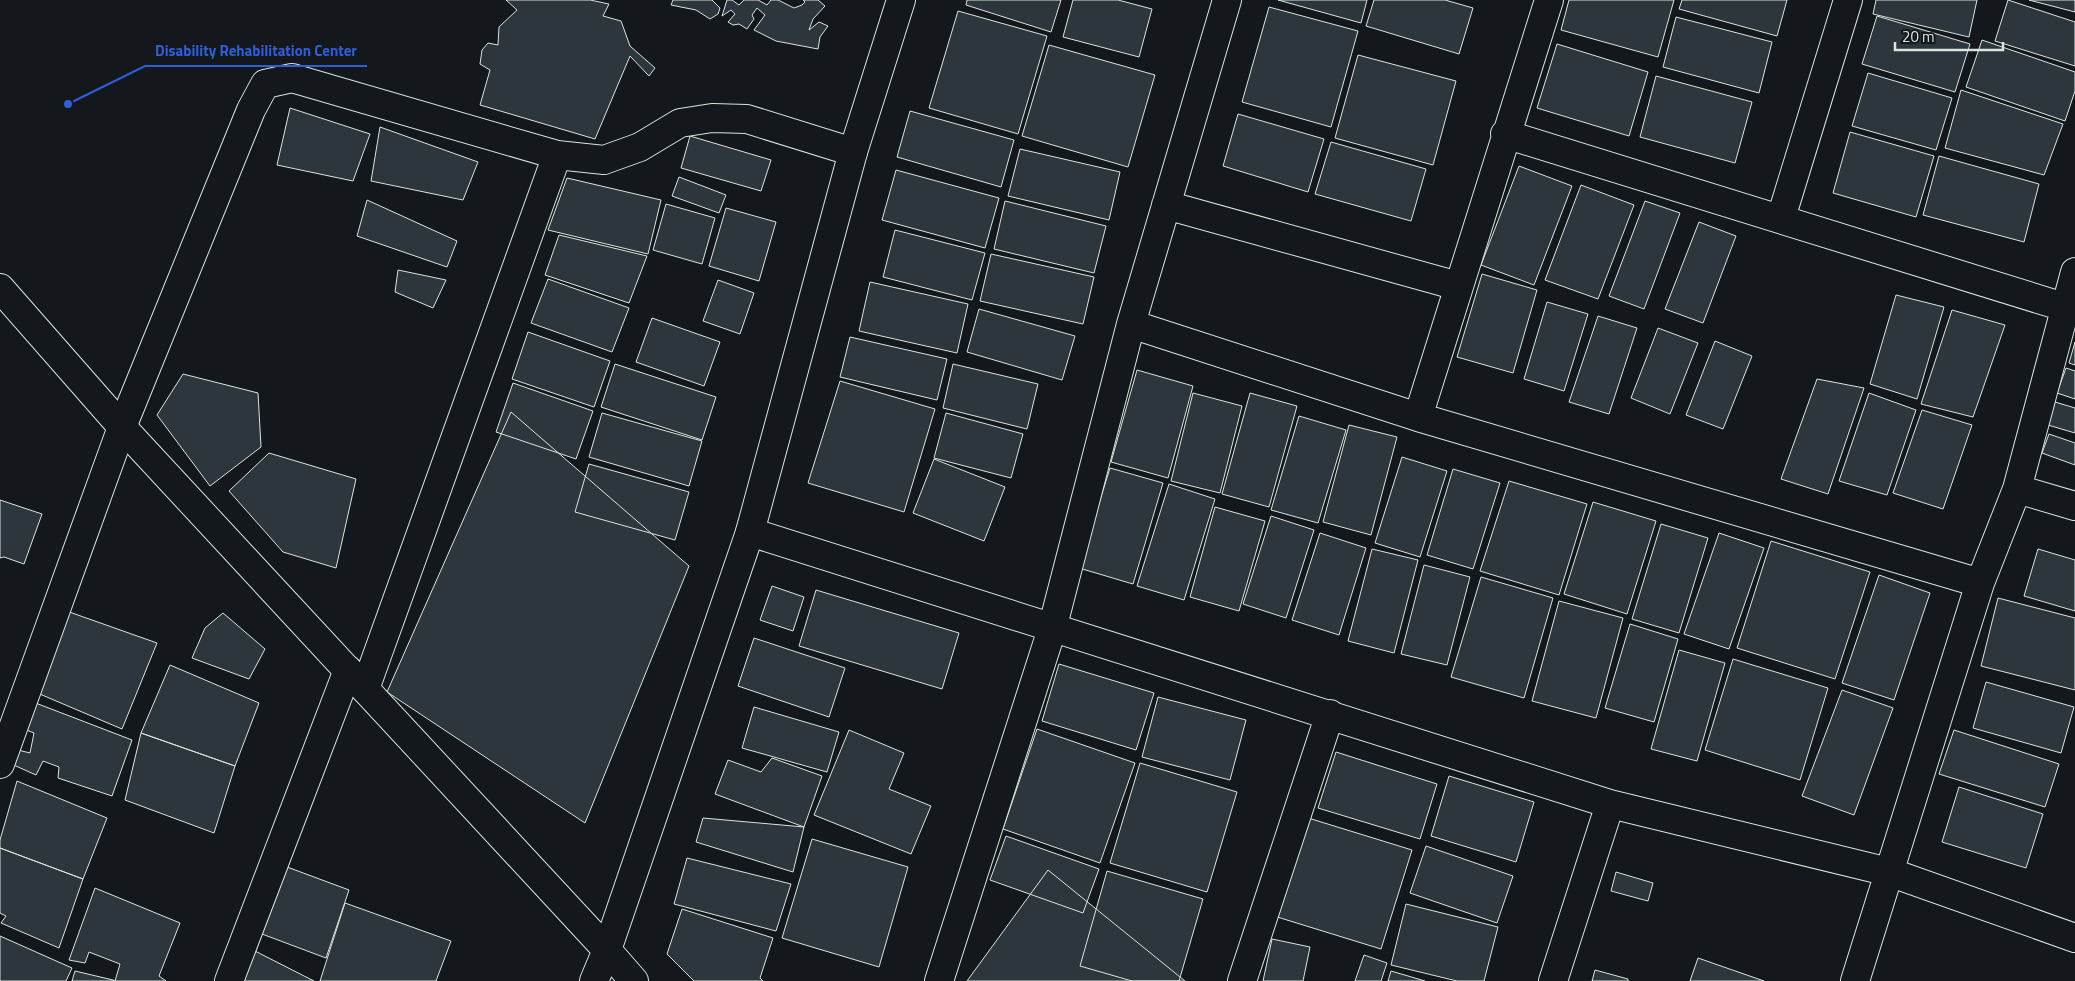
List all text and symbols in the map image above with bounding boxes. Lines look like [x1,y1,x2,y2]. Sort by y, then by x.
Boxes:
scale bar [1895,20,2002,52]
text: 20 m [1902,25,1935,48]
callout: Disability Rehabilitation Center [145,36,367,66]
text: Disability Rehabilitation Center [155,39,357,62]

